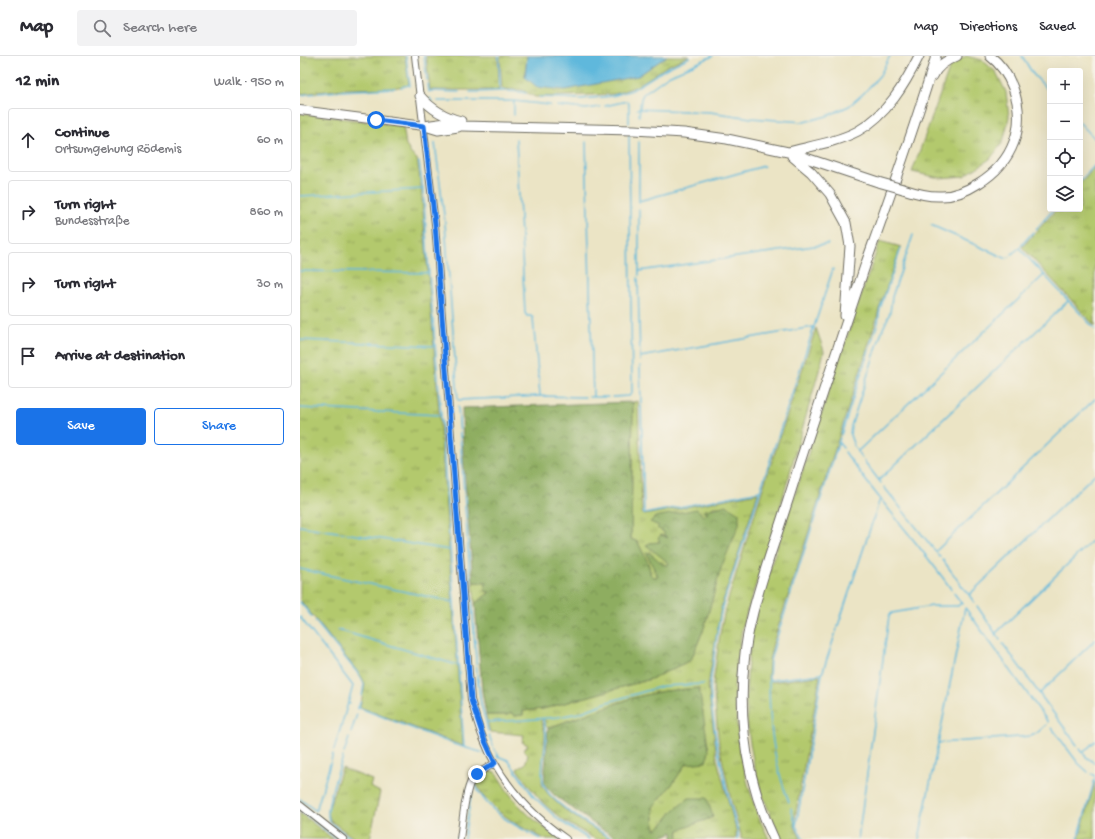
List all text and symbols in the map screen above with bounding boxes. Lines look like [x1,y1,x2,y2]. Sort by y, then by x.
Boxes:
search box [77,10,357,46]
text: Map [20,16,53,39]
icon: search [91,17,113,39]
text: Search here [123,19,197,37]
text: Map [914,19,938,36]
text: Directions [960,19,1017,36]
text: Saved [1039,19,1075,36]
map controls [1047,68,1083,212]
button: + [1047,68,1083,104]
text: 12 min [16,72,59,92]
text: Walk · 950 m [214,75,284,90]
button: − [1047,104,1083,140]
route start [367,111,385,129]
text: Continue [55,124,109,142]
icon: ahead [17,129,39,151]
text: 60 m [257,133,283,148]
button: locate [1047,140,1083,176]
text: Ortsumgehung Rödemis [55,142,181,157]
button: layers [1047,176,1083,212]
text: Turn right [55,196,115,214]
icon: right [17,201,39,223]
text: 860 m [250,205,283,220]
text: Bundesstraße [55,214,130,229]
icon: right [17,273,39,295]
text: Turn right [55,275,115,293]
text: 30 m [257,277,283,292]
icon: arrive [17,345,39,367]
text: Arrive at destination [55,347,185,365]
button: Save [16,408,146,445]
button: Share [154,408,284,445]
route end [468,765,486,783]

